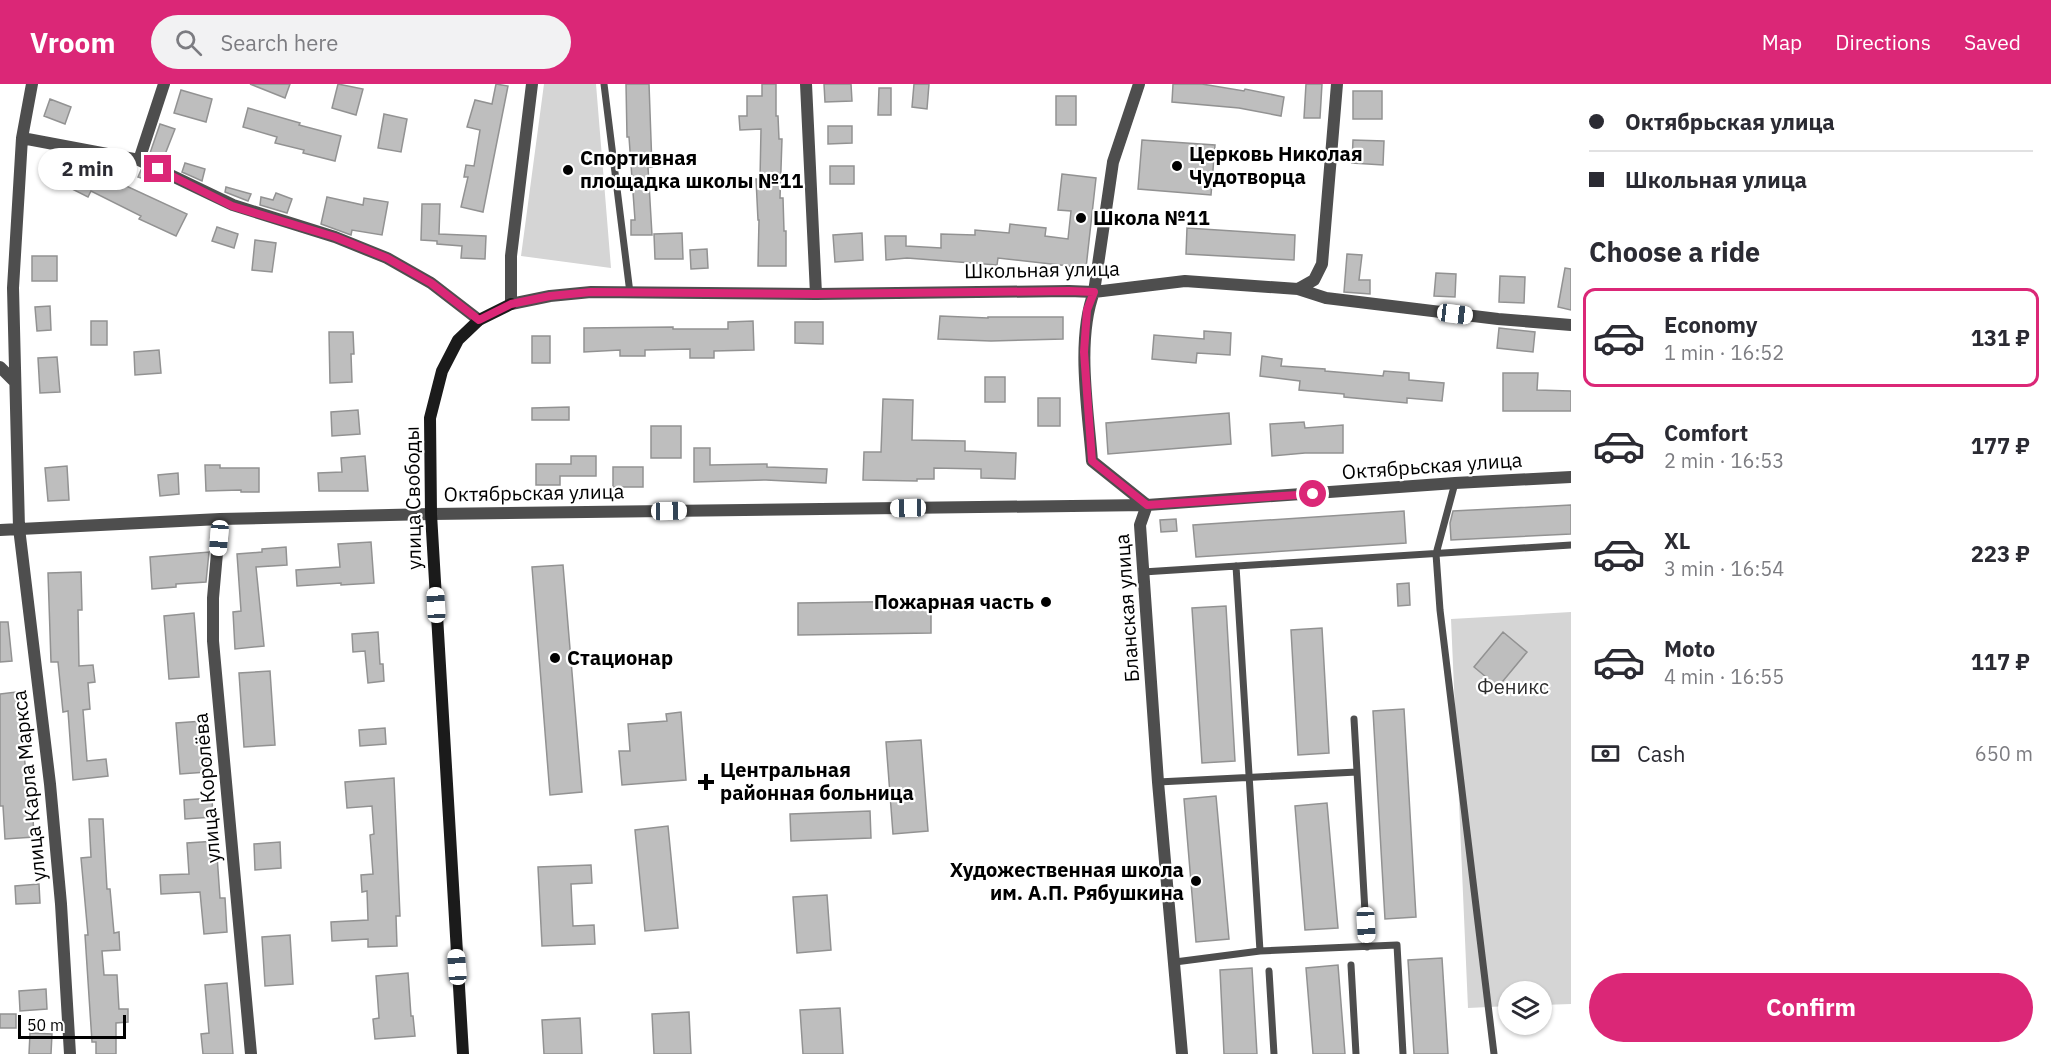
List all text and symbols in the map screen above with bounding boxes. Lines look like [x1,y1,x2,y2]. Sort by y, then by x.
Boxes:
search box [151,15,571,69]
text: Vroom [30,24,115,61]
icon: search [172,26,205,59]
text: Search here [220,28,338,57]
text: Map [1762,28,1802,56]
text: Directions [1835,28,1931,56]
text: Saved [1964,28,2021,56]
text: Октябрьская улица [1625,107,1835,136]
place label: Церковь Николая Чудотворца [1189,140,1363,190]
place label: Спортивная площадка школы №11 [580,144,803,194]
callout: 2 min [38,148,137,190]
text: 2 min [61,155,114,182]
route end [144,155,171,182]
marker: Церковь Николая Чудотворца [1170,159,1184,173]
marker: Спортивная площадка школы №11 [561,163,575,177]
text: Школьная улица [1625,165,1807,194]
place label: Школа №11 [1093,204,1210,231]
marker: Школа №11 [1074,211,1088,225]
text: Choose a ride [1589,234,1760,269]
street label: Школьная улица [964,255,1120,284]
car [1436,303,1474,325]
text: Economy [1664,310,1758,339]
icon: car [1592,311,1646,365]
text: 131 ₽ [1971,323,2030,352]
text: 1 min · 16:52 [1664,339,1784,366]
text: Comfort [1664,418,1748,447]
icon: car [1592,419,1646,473]
street label: улица Свободы [398,426,427,570]
text: 177 ₽ [1971,431,2030,460]
street label: Октябрьская улица [1341,446,1523,485]
text: 2 min · 16:53 [1664,447,1784,474]
street label: Октябрьская улица [443,477,625,508]
route start [1299,480,1326,507]
car [890,499,926,517]
car [651,502,687,520]
car [208,519,230,557]
text: XL [1664,526,1690,555]
icon: car [1592,527,1646,581]
street label: Бланская улица [1108,533,1145,683]
text: 223 ₽ [1971,539,2030,568]
text: 3 min · 16:54 [1664,555,1784,582]
car [426,587,446,623]
place label: Пожарная часть [874,588,1034,615]
marker: Пожарная часть [1039,595,1053,609]
text: Moto [1664,634,1715,663]
icon: car [1592,635,1646,689]
place label: Стационар [567,644,673,671]
text: 117 ₽ [1971,647,2030,676]
marker: Стационар [548,651,562,665]
text: 4 min · 16:55 [1664,663,1784,690]
park label: Феникс [1477,673,1549,700]
street label: улица Карла Маркса [5,689,52,883]
street label: улица Королёва [186,711,227,864]
icon: cash [1589,737,1622,770]
text: Cash [1637,739,1686,768]
text: 650 m [1975,740,2033,767]
place label: Центральная районная больница [720,756,914,806]
marker: Центральная районная больница [697,773,715,791]
place label: Художественная школа им. А.П. Рябушкина [950,856,1184,906]
marker: Художественная школа им. А.П. Рябушкина [1189,874,1203,888]
car [1356,907,1376,943]
car [447,948,467,986]
button: Confirm [1589,973,2033,1042]
map controls [1498,981,1552,1035]
button: layers [1498,981,1552,1035]
scale bar [18,1012,126,1040]
text: 50 m [27,1015,64,1035]

